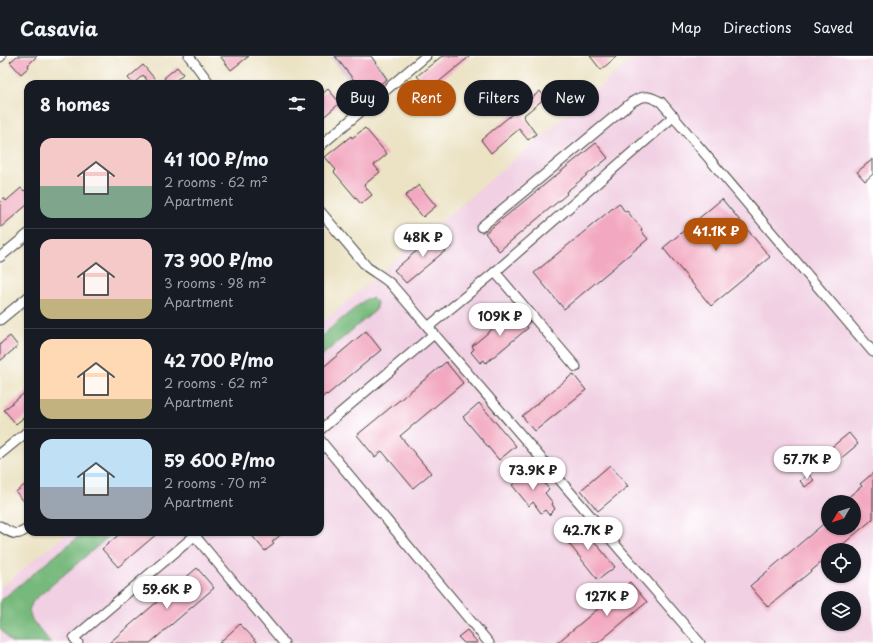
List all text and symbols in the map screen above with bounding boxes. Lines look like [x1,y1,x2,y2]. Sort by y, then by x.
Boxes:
text: Casavia [20,14,98,42]
text: Map [671,17,701,38]
text: Directions [723,17,791,38]
text: Saved [813,17,853,38]
chip: Buy [336,80,389,116]
chip: Rent [397,80,456,116]
chip: Filters [464,80,533,116]
chip: New [541,80,599,116]
text: 8 homes [40,91,110,117]
icon: filters [286,93,308,115]
text: 41 100 ₽/mo [164,146,268,172]
icon: home [72,154,120,202]
text: 2 rooms · 62 m² [164,172,268,191]
text: Apartment [164,191,233,210]
pin: 41.1K ₽ [679,218,753,252]
text: 41.1K ₽ [693,221,739,240]
pin: 48K ₽ [395,224,451,258]
text: 48K ₽ [403,227,443,246]
text: 73 900 ₽/mo [164,247,273,273]
icon: home [72,255,120,303]
text: 3 rooms · 98 m² [164,273,266,292]
text: Apartment [164,292,233,311]
pin: 109K ₽ [467,303,533,337]
text: 109K ₽ [478,306,522,325]
text: 42 700 ₽/mo [164,347,274,373]
icon: home [72,355,120,403]
text: 2 rooms · 62 m² [164,373,268,392]
text: Apartment [164,392,233,411]
pin: 57.7K ₽ [770,446,844,480]
text: 59 600 ₽/mo [164,447,275,473]
text: 57.7K ₽ [783,449,831,468]
icon: home [72,455,120,503]
pin: 73.9K ₽ [496,457,570,491]
text: 73.9K ₽ [509,460,557,479]
text: 2 rooms · 70 m² [164,473,267,492]
text: Apartment [164,492,233,511]
north arrow [821,495,861,535]
map controls [821,495,861,631]
pin: 42.7K ₽ [551,517,625,551]
text: 42.7K ₽ [563,520,613,539]
button: locate [821,543,861,583]
pin: 59.6K ₽ [130,576,204,610]
text: 59.6K ₽ [142,579,192,598]
pin: 127K ₽ [574,583,640,617]
text: 127K ₽ [585,586,629,605]
button: layers [821,591,861,631]

